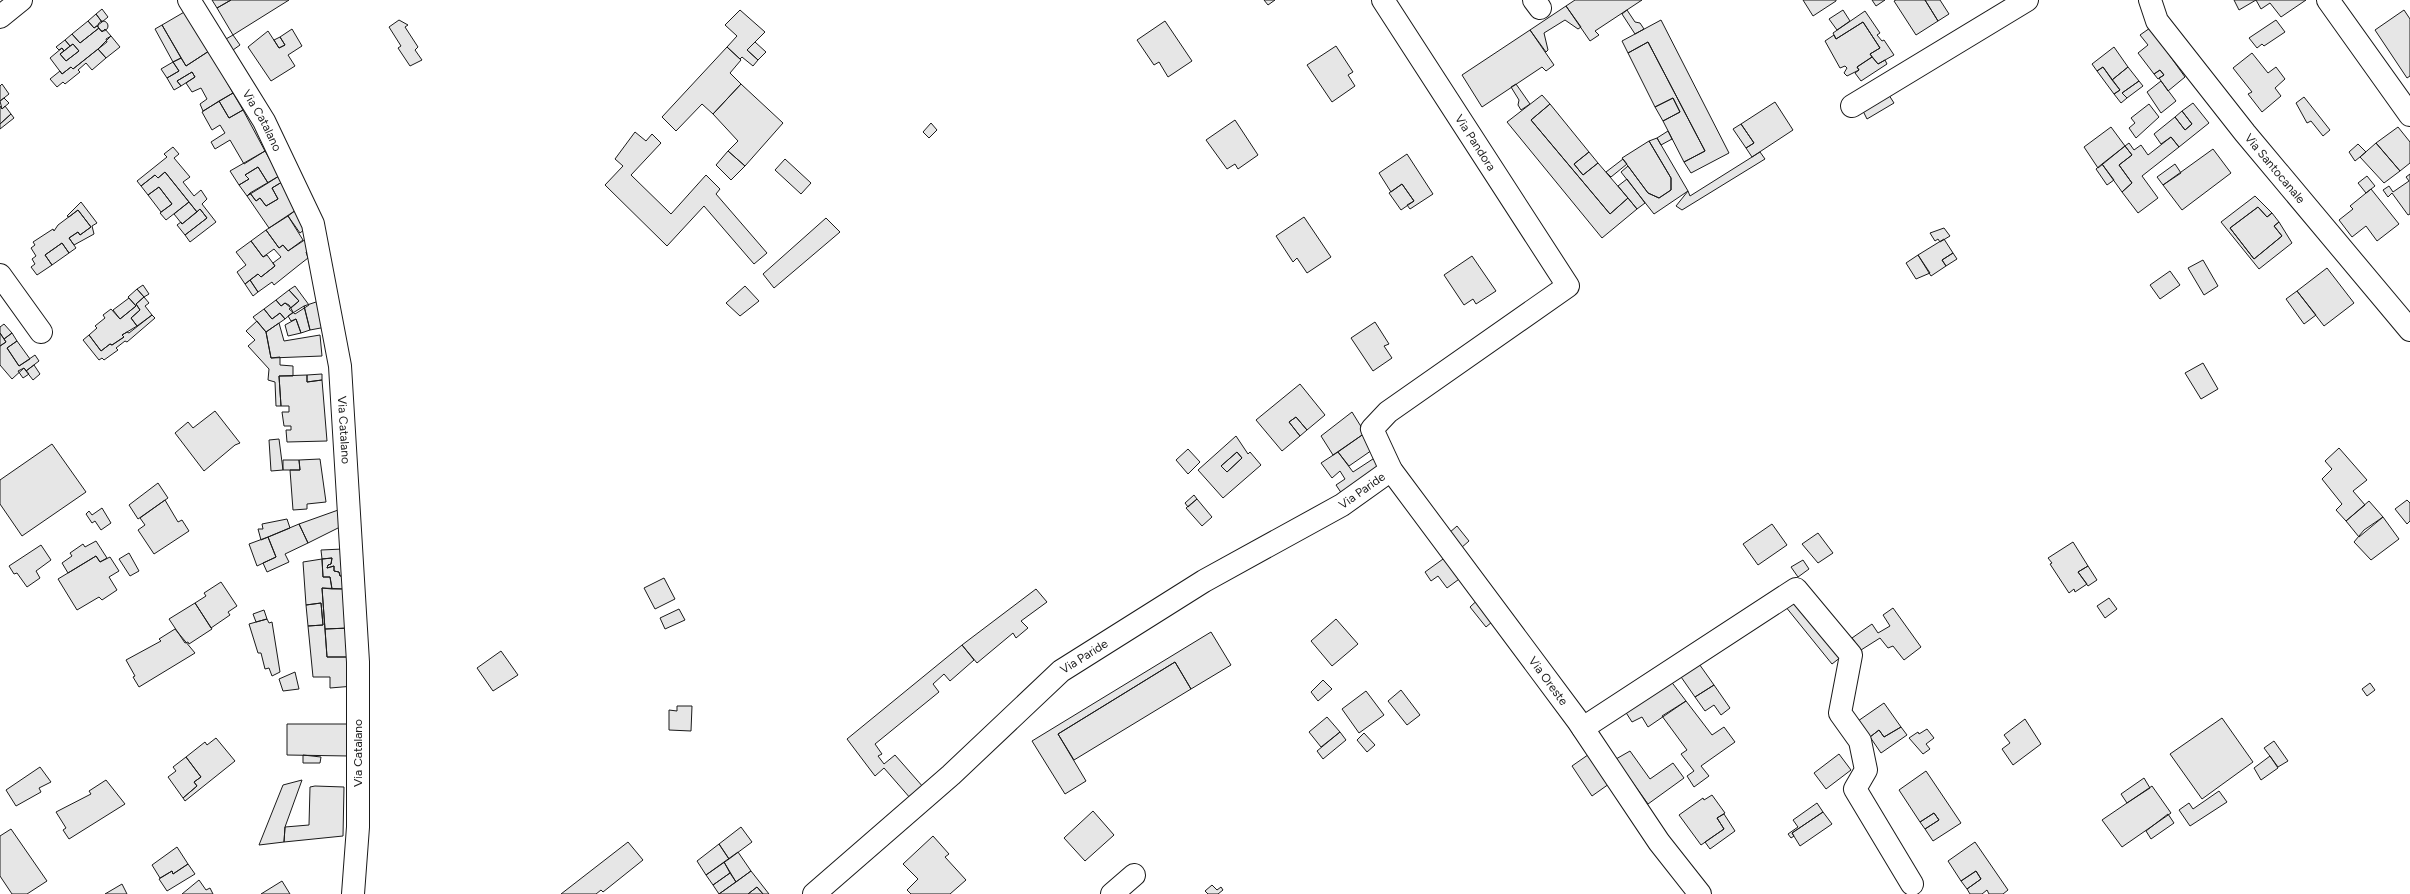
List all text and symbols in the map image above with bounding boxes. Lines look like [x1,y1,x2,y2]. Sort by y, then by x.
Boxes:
street label: Via Catalano [239,87,284,154]
street label: Via Pandora [1452,112,1499,173]
street label: Via Santocanale [2242,131,2308,207]
street label: Via Catalano [335,396,353,464]
street label: Via Paride [1336,469,1388,512]
street label: Via Paride [1058,636,1111,677]
street label: Via Oreste [1526,654,1571,708]
street label: Via Catalano [351,719,365,787]

